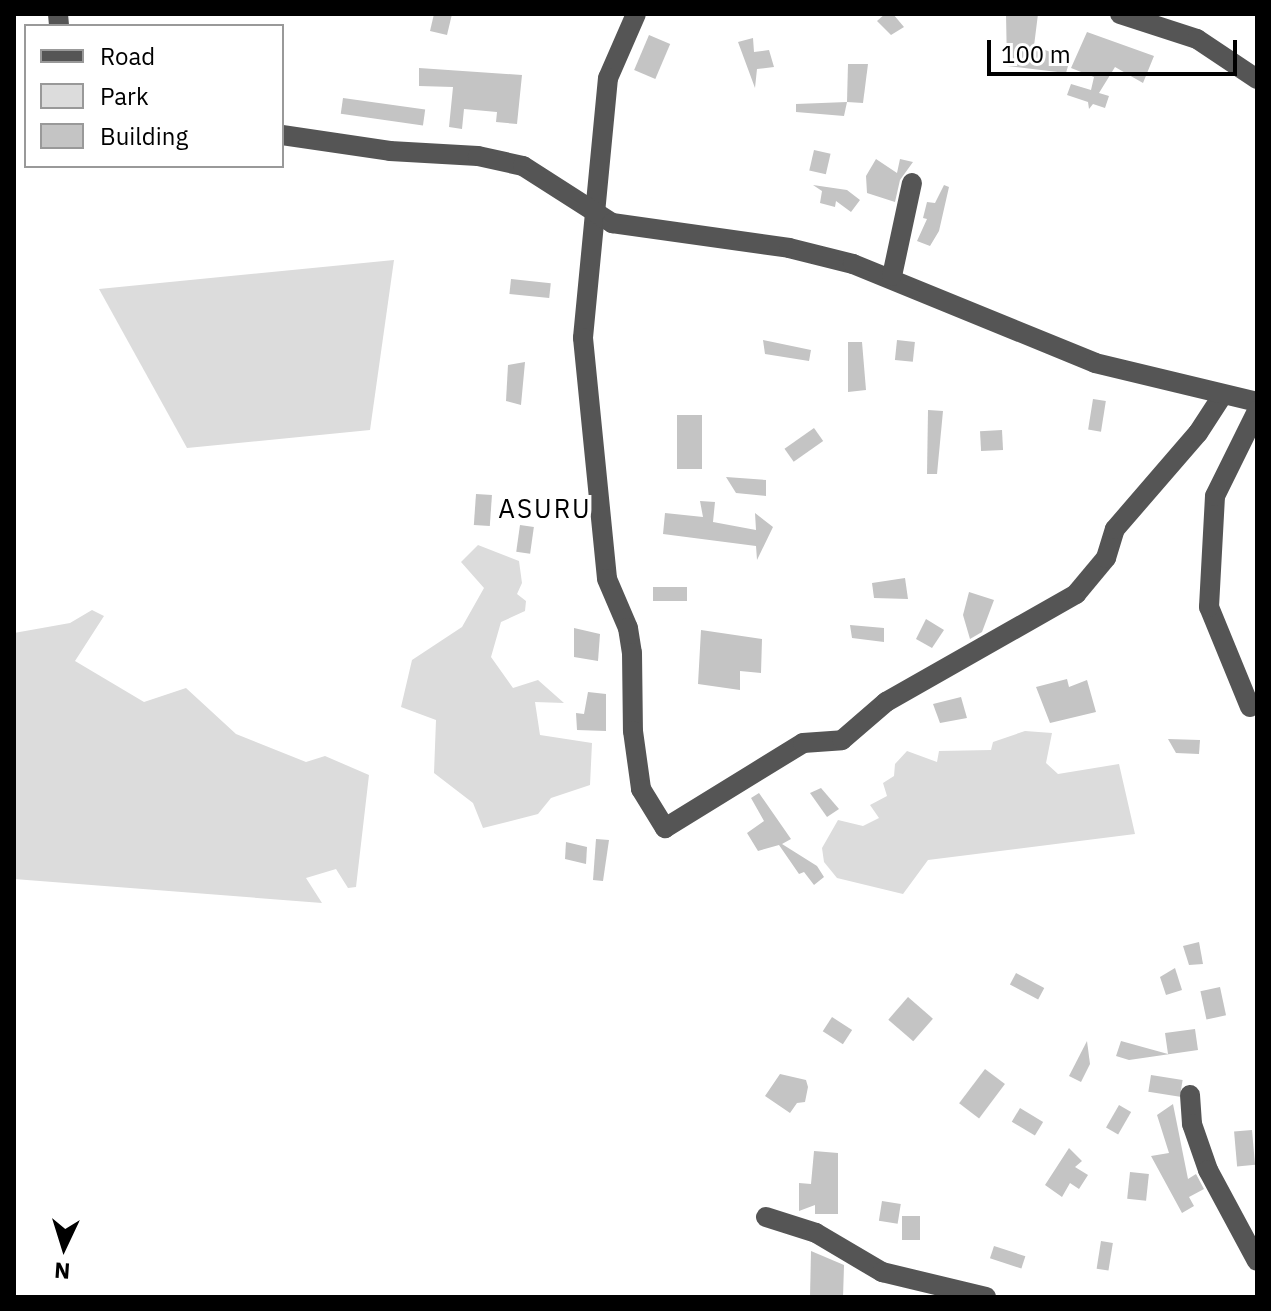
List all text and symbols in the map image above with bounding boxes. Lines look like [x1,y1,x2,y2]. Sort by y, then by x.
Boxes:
legend [24,24,284,168]
scale bar [991,24,1241,74]
text: 100 m [1001,38,1071,70]
text: Road [100,40,155,72]
text: Park [100,80,149,112]
text: Building [100,120,188,152]
district label: ASURU [498,493,592,525]
north arrow [24,1207,104,1287]
text: N [53,1256,71,1286]

